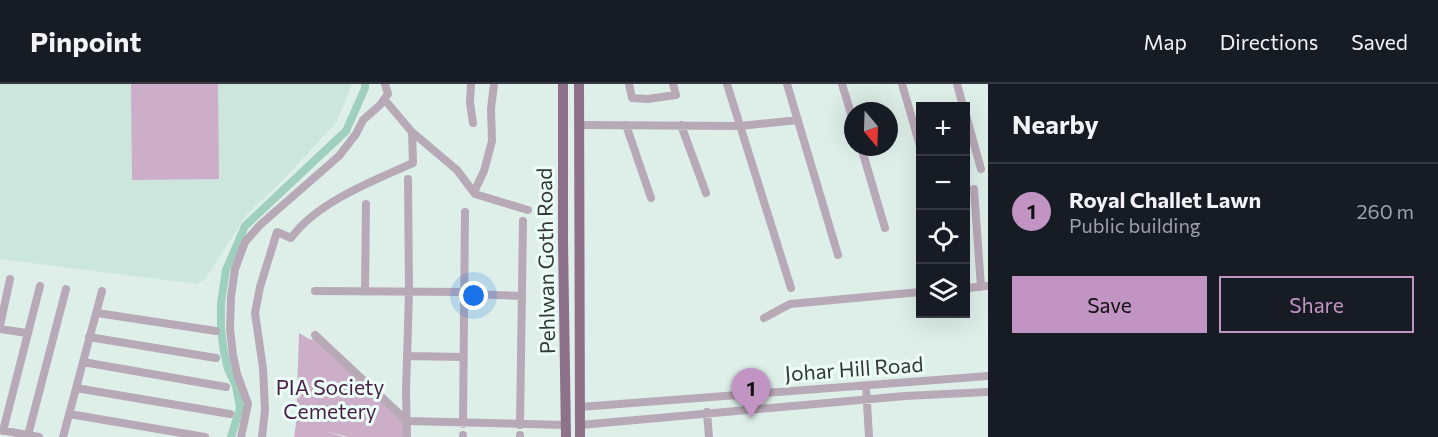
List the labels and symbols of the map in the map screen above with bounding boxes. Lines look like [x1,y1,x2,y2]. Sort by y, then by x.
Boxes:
north arrow [844,102,898,156]
street label: Pehlwan Goth Road [531,168,559,354]
your location [459,281,488,310]
street label: Johar Hill Road [784,351,924,385]
pin: 1 [732,368,771,418]
park label: PIA Society Cemetery [276,374,384,423]

